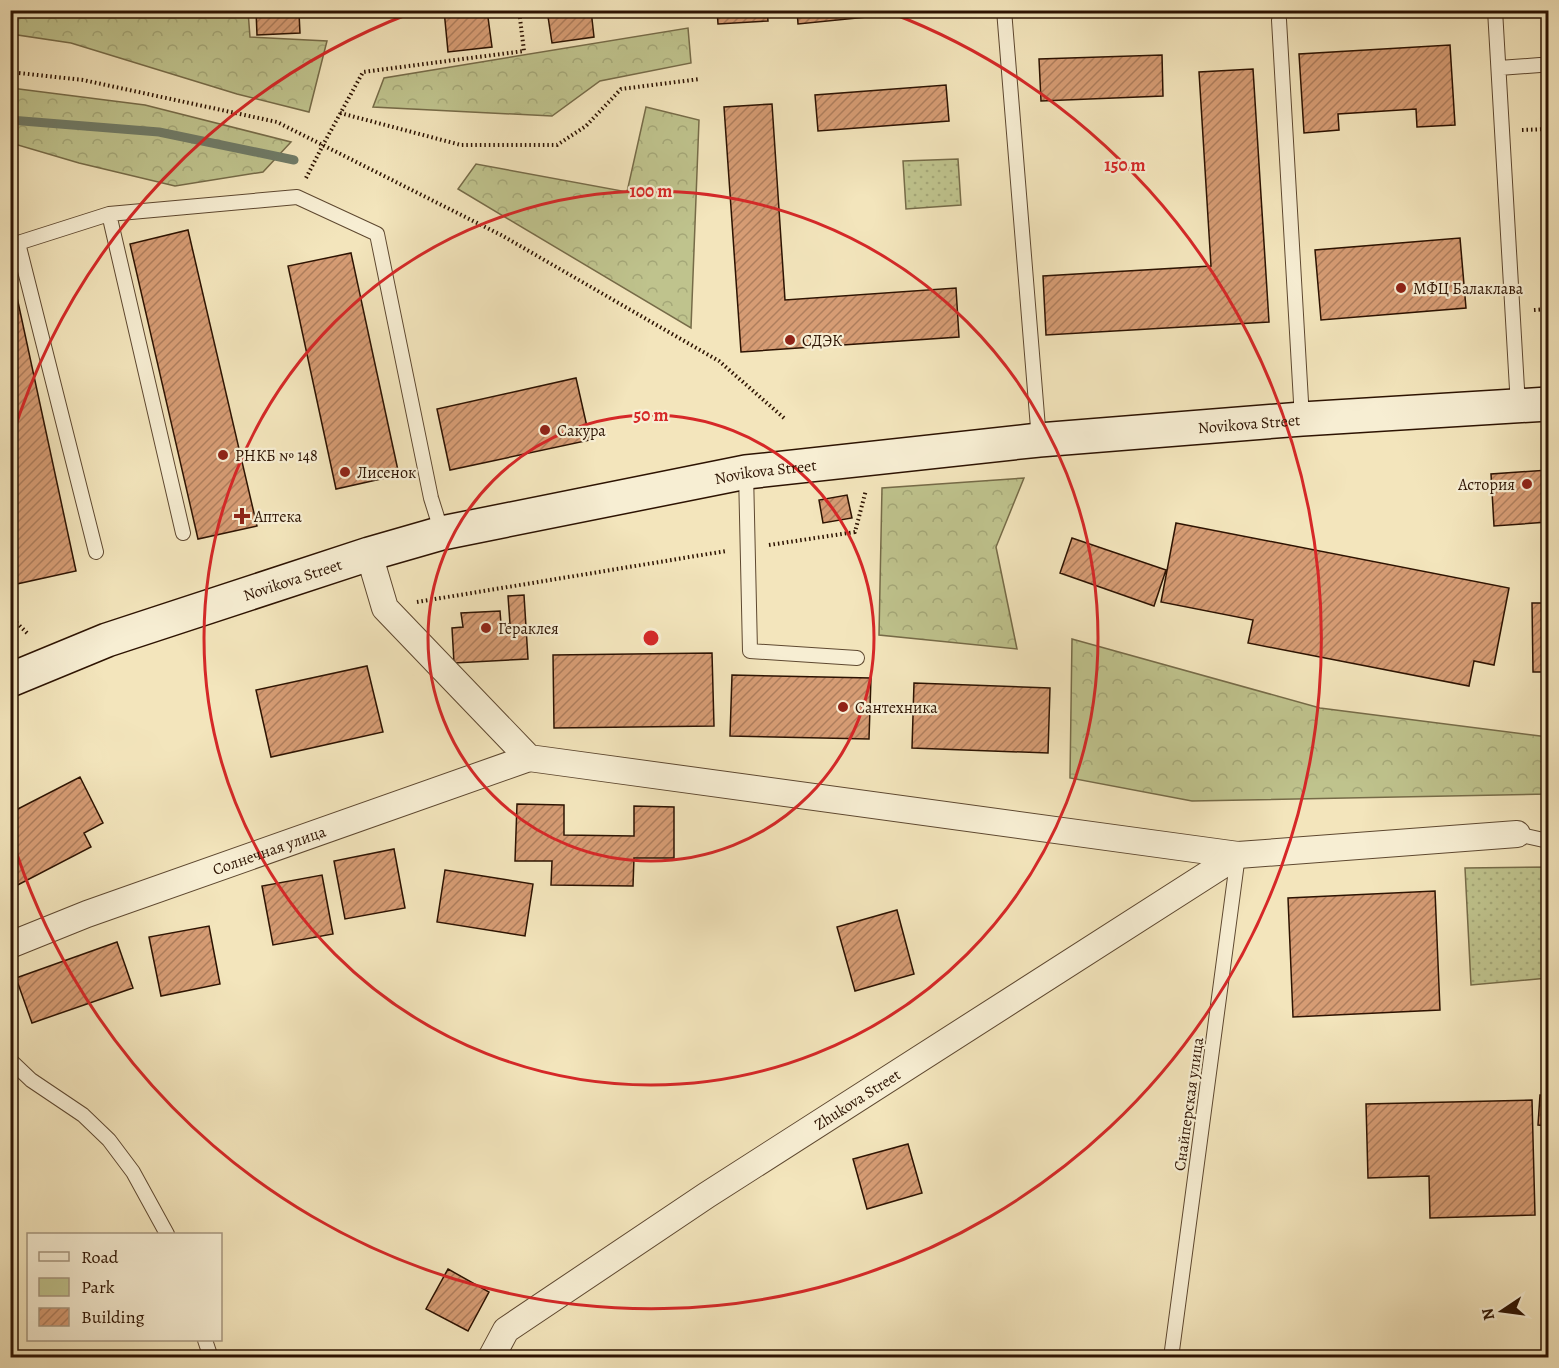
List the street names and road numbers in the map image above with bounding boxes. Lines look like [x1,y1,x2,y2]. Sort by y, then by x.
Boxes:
street label: Novikova Street [1197,409,1301,439]
street label: Novikova Street [713,454,818,490]
street label: Novikova Street [240,554,345,607]
street label: Солнечная улица [210,820,329,881]
street label: Снайперская улица [1169,1035,1209,1172]
street label: Zhukova Street [810,1064,905,1136]

